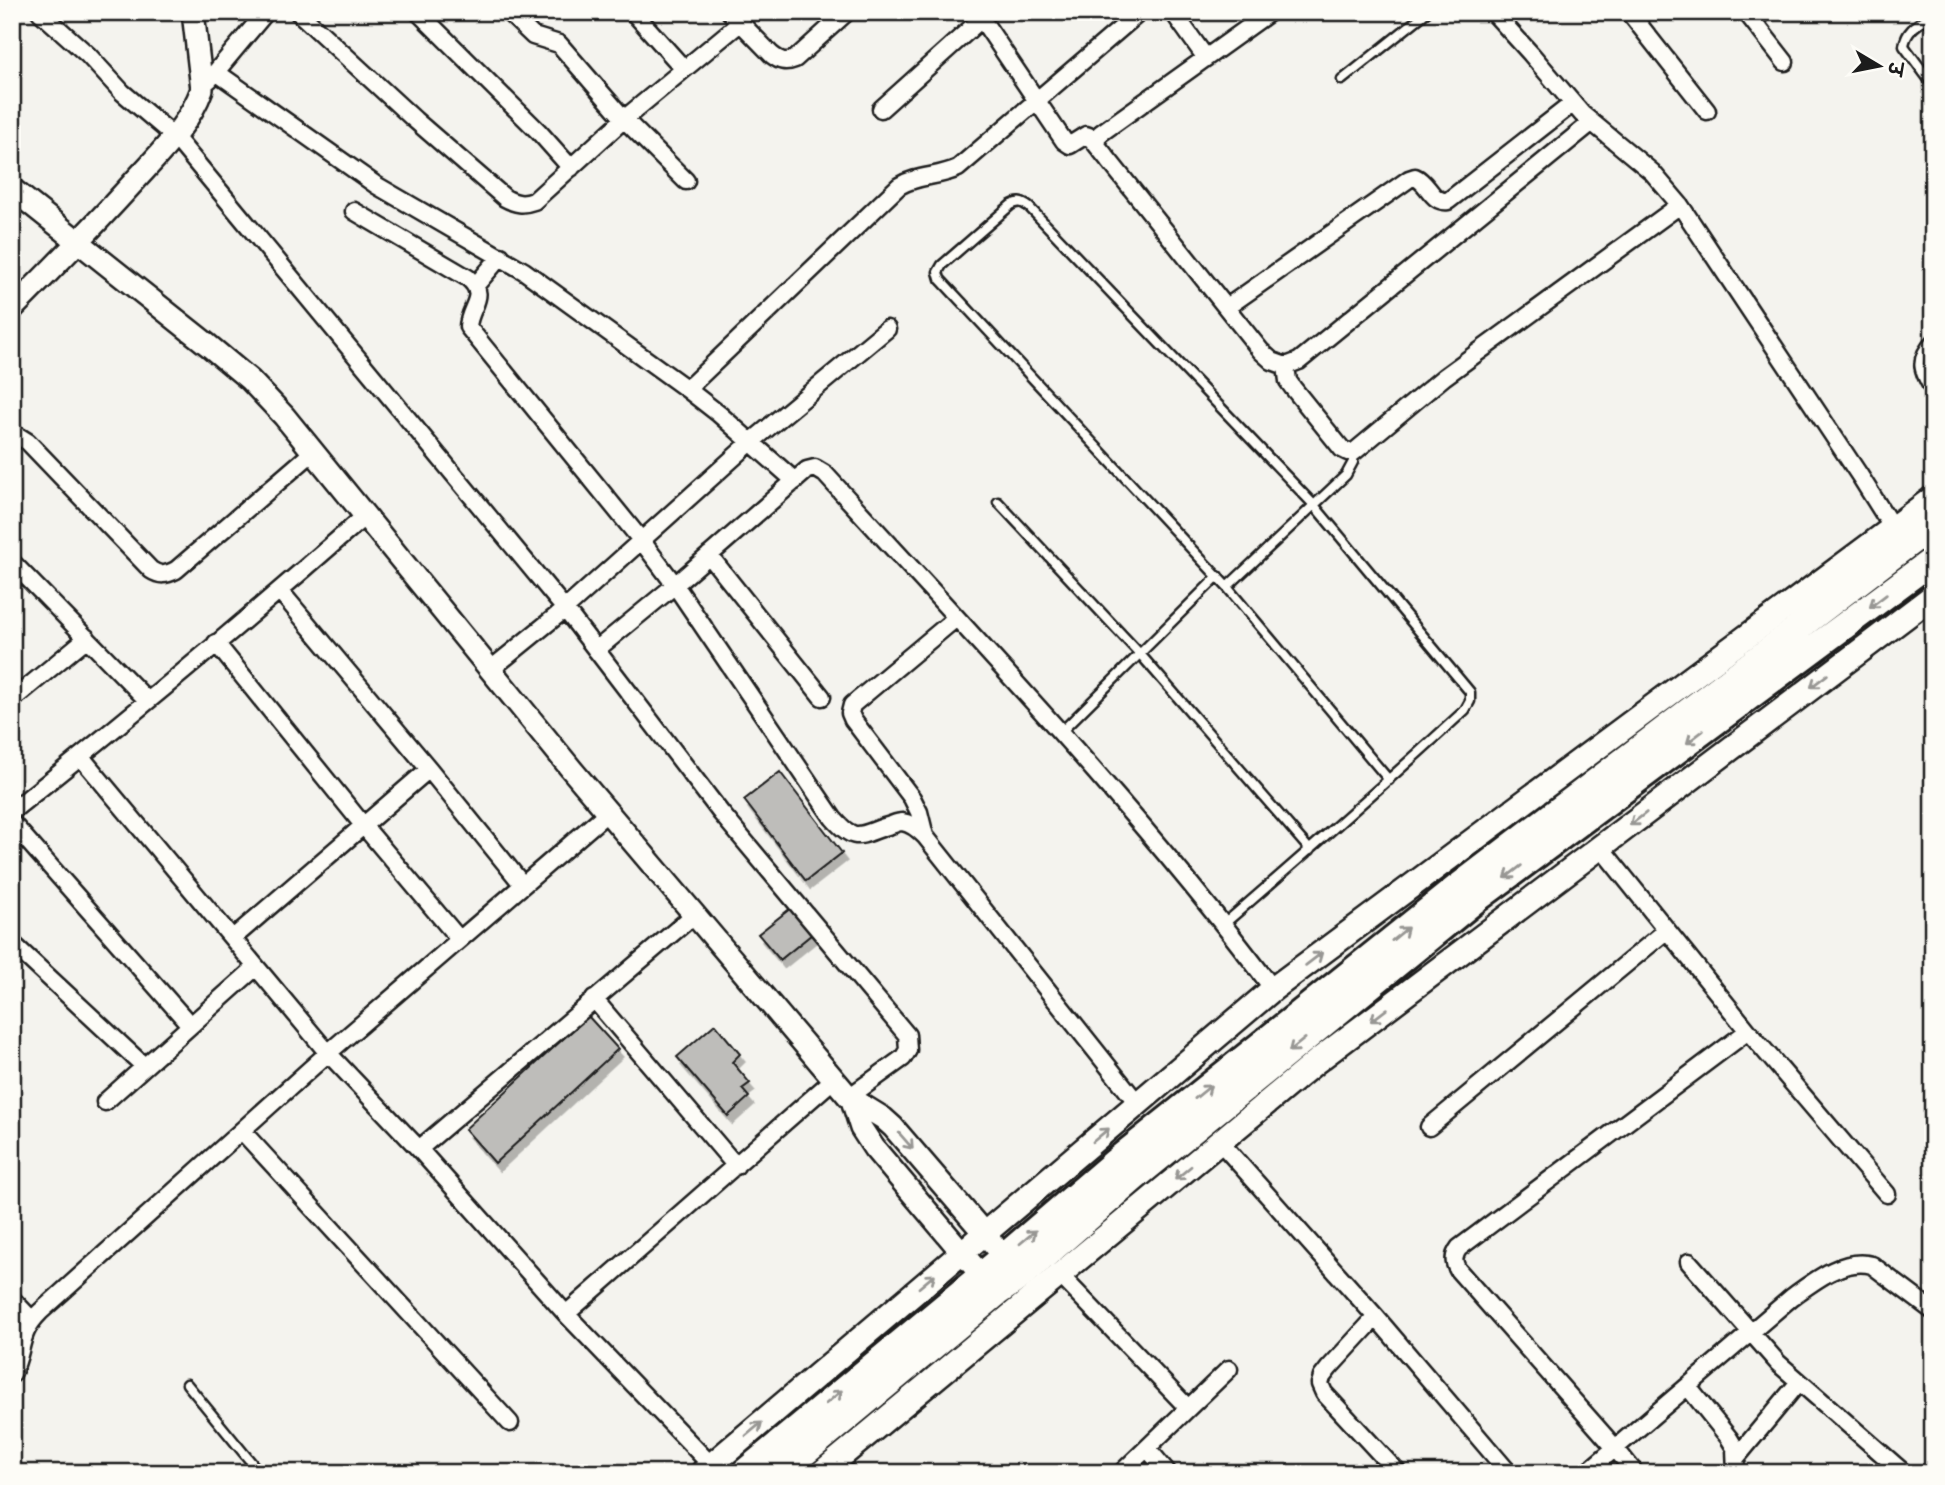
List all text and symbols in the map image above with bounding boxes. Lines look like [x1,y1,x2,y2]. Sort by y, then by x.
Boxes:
north arrow [1843,32,1913,102]
text: उ [1882,59,1909,80]
one-way arrow [1869,593,1888,608]
one-way arrow [1810,673,1829,688]
one-way arrow [1687,729,1705,744]
one-way arrow [1630,811,1648,826]
one-way arrow [1504,865,1523,880]
one-way arrow [1390,926,1408,942]
one-way arrow [1304,951,1323,966]
one-way arrow [1370,1008,1389,1023]
one-way arrow [1289,1037,1307,1053]
one-way arrow [1194,1084,1212,1099]
one-way arrow [1092,1127,1110,1143]
one-way arrow [898,1132,914,1150]
one-way arrow [1174,1165,1192,1181]
one-way arrow [1019,1229,1037,1245]
one-way arrow [917,1273,935,1289]
one-way arrow [825,1390,843,1406]
one-way arrow [744,1421,762,1436]

